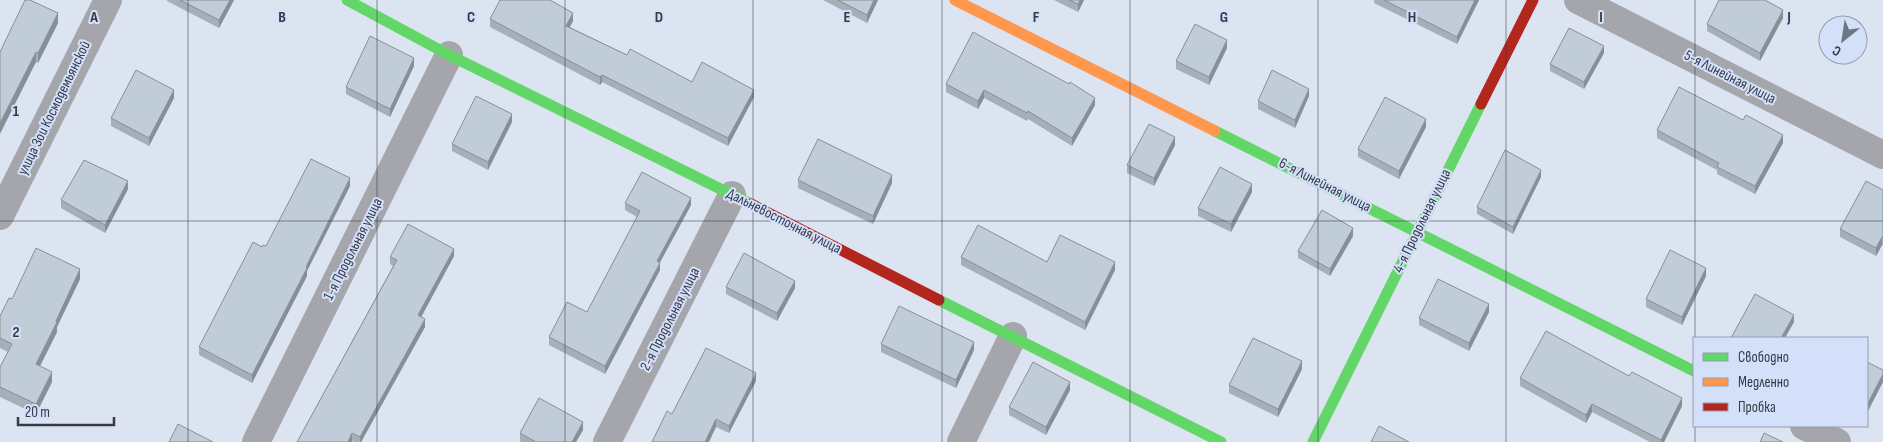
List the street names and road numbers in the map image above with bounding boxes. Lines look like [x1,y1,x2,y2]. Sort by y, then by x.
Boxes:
street label: улица Зои Космодемьянской [13,38,95,178]
street label: 5-я Линейная улица [1681,46,1779,108]
street label: 6-я Линейная улица [1276,154,1375,217]
street label: 4-я Продольная улица [1389,166,1455,276]
street label: Дальневосточная улица [724,184,845,258]
street label: 1-я Продольная улица [319,195,387,303]
street label: 2-я Продольная улица [636,264,704,374]

